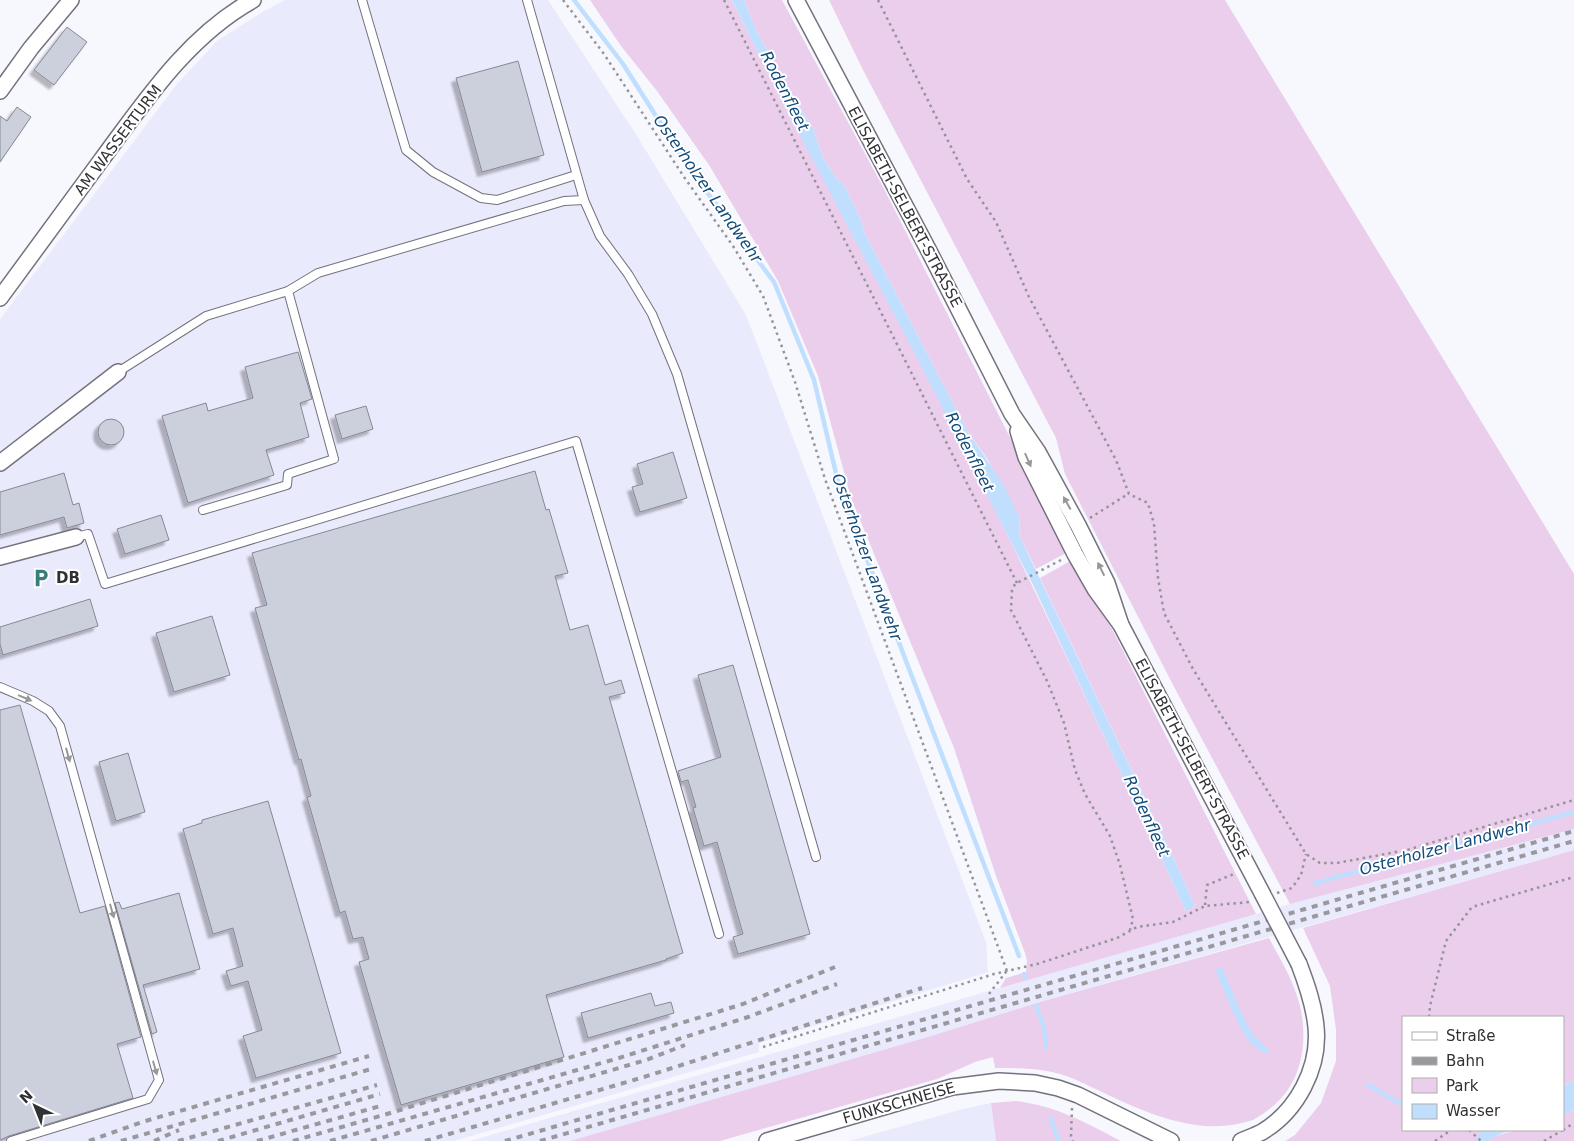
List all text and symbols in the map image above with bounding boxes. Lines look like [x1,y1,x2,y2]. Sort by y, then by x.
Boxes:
water label: Rodenfleet [757,48,814,135]
street label: AM WASSERTURM [71,81,165,199]
street label: ELISABETH-SELBERT-STRASSE [844,103,966,311]
water label: Osterholzer Landwehr [650,111,767,268]
water label: Rodenfleet [942,409,999,496]
one-way arrow [1025,453,1033,467]
water label: Osterholzer Landwehr [828,471,907,645]
one-way arrow [1062,497,1071,510]
one-way arrow [1096,562,1104,576]
parking icon: DB [30,567,52,589]
place label: DB [56,569,80,587]
street label: ELISABETH-SELBERT-STRASSE [1131,655,1253,863]
one-way arrow [18,694,33,702]
one-way arrow [64,747,72,762]
water label: Rodenfleet [1120,772,1174,860]
water label: Osterholzer Landwehr [1357,815,1534,879]
one-way arrow [108,904,116,919]
legend [1402,1016,1564,1131]
text: Straße [1446,1027,1495,1045]
text: Bahn [1446,1052,1485,1070]
one-way arrow [152,1060,160,1075]
text: Park [1446,1077,1479,1095]
street label: FUNKSCHNEISE [841,1078,957,1128]
north arrow [10,1081,60,1131]
text: N [16,1087,36,1106]
text: Wasser [1446,1102,1501,1120]

